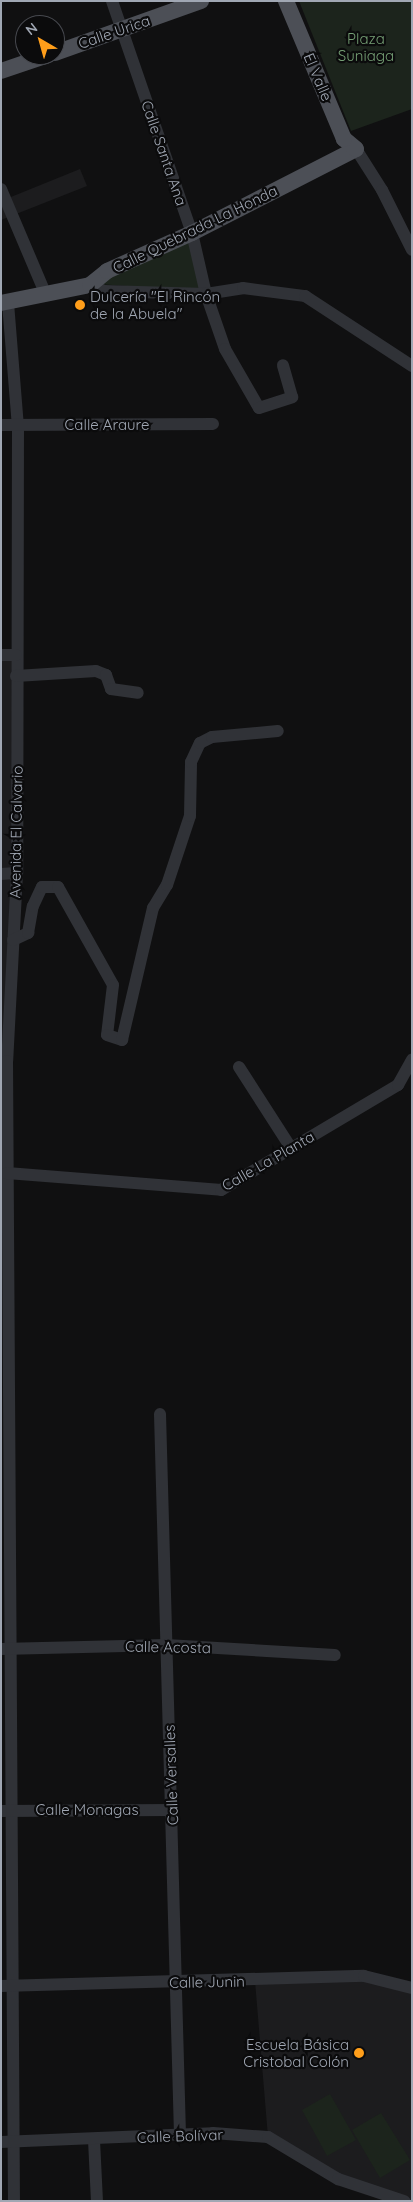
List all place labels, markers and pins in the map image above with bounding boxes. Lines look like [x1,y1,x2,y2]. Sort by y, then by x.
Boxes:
place label: Dulcería "El Rincón de la Abuela" [90,287,220,322]
marker: Dulcería "El Rincón de la Abuela" [74,299,86,311]
place label: Escuela Básica Cristobal Colón [243,2035,349,2070]
marker: Escuela Básica Cristobal Colón [353,2047,365,2059]

